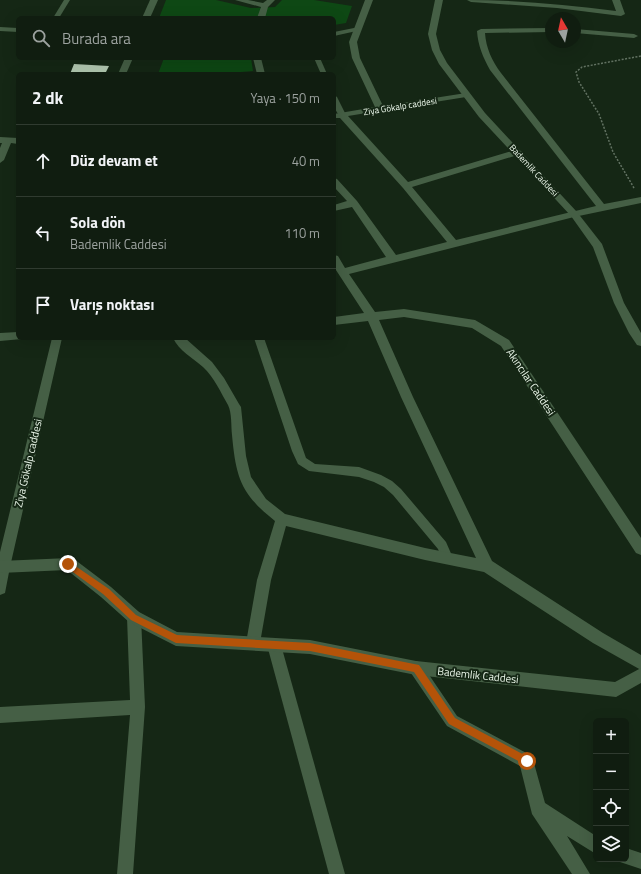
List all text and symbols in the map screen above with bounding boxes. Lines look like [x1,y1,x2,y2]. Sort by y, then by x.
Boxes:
north arrow [545,12,581,48]
search box [16,16,336,60]
icon: search [30,27,52,49]
text: Burada ara [62,27,131,50]
text: 2 dk [32,85,63,111]
text: Yaya · 150 m [251,88,320,108]
street label: Ziya Gökalp caddesi [362,94,438,118]
street label: Bademlik Caddesi [506,141,562,199]
text: Düz devam et [70,149,158,172]
icon: ahead [32,150,54,172]
text: 40 m [292,151,320,171]
text: Sola dön [70,211,126,234]
icon: left [32,222,54,244]
text: 110 m [284,223,320,243]
text: Bademlik Caddesi [70,234,167,254]
text: Varış noktası [70,293,154,316]
icon: arrive [32,294,54,316]
street label: Akıncılar Caddesi [503,345,559,419]
street label: Ziya Gökalp caddesi [10,417,46,509]
route end [59,555,77,573]
street label: Bademlik Caddesi [437,663,519,687]
map controls [593,718,629,862]
button: + [593,718,629,754]
route start [518,752,536,770]
button: − [593,754,629,790]
button: locate [593,790,629,826]
button: layers [593,826,629,862]

